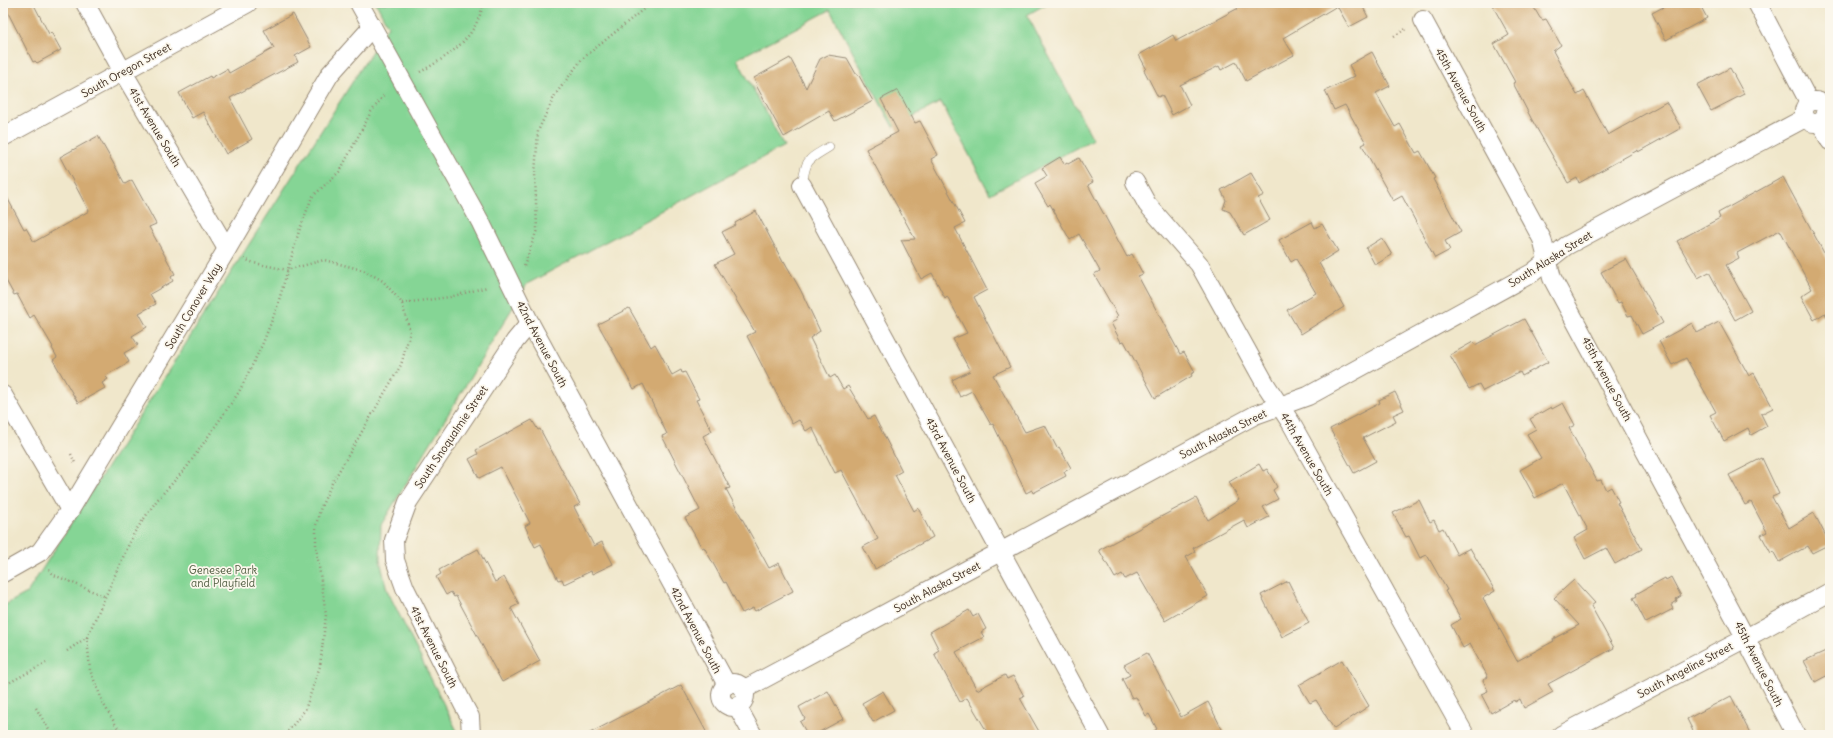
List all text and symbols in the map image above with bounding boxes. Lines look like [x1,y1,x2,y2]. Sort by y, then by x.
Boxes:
street label: South Oregon Street [79,39,174,101]
street label: 45th Avenue South [1432,46,1490,134]
street label: 41st Avenue South [126,85,184,169]
street label: South Alaska Street [1506,227,1595,290]
street label: South Conover Way [162,261,224,351]
street label: 42nd Avenue South [513,298,571,390]
street label: 45th Avenue South [1579,334,1635,424]
street label: South Snoqualmie Street [411,383,491,491]
street label: South Alaska Street [1177,406,1269,462]
street label: 44th Avenue South [1278,410,1336,498]
street label: 43rd Avenue South [923,415,979,505]
street label: South Alaska Street [891,558,983,616]
park label: Genesee Park and Playfield [189,563,258,590]
street label: 42nd Avenue South [667,584,725,676]
street label: 41st Avenue South [407,604,461,690]
street label: 45th Avenue South [1732,619,1786,709]
street label: South Angeline Street [1635,639,1735,701]

